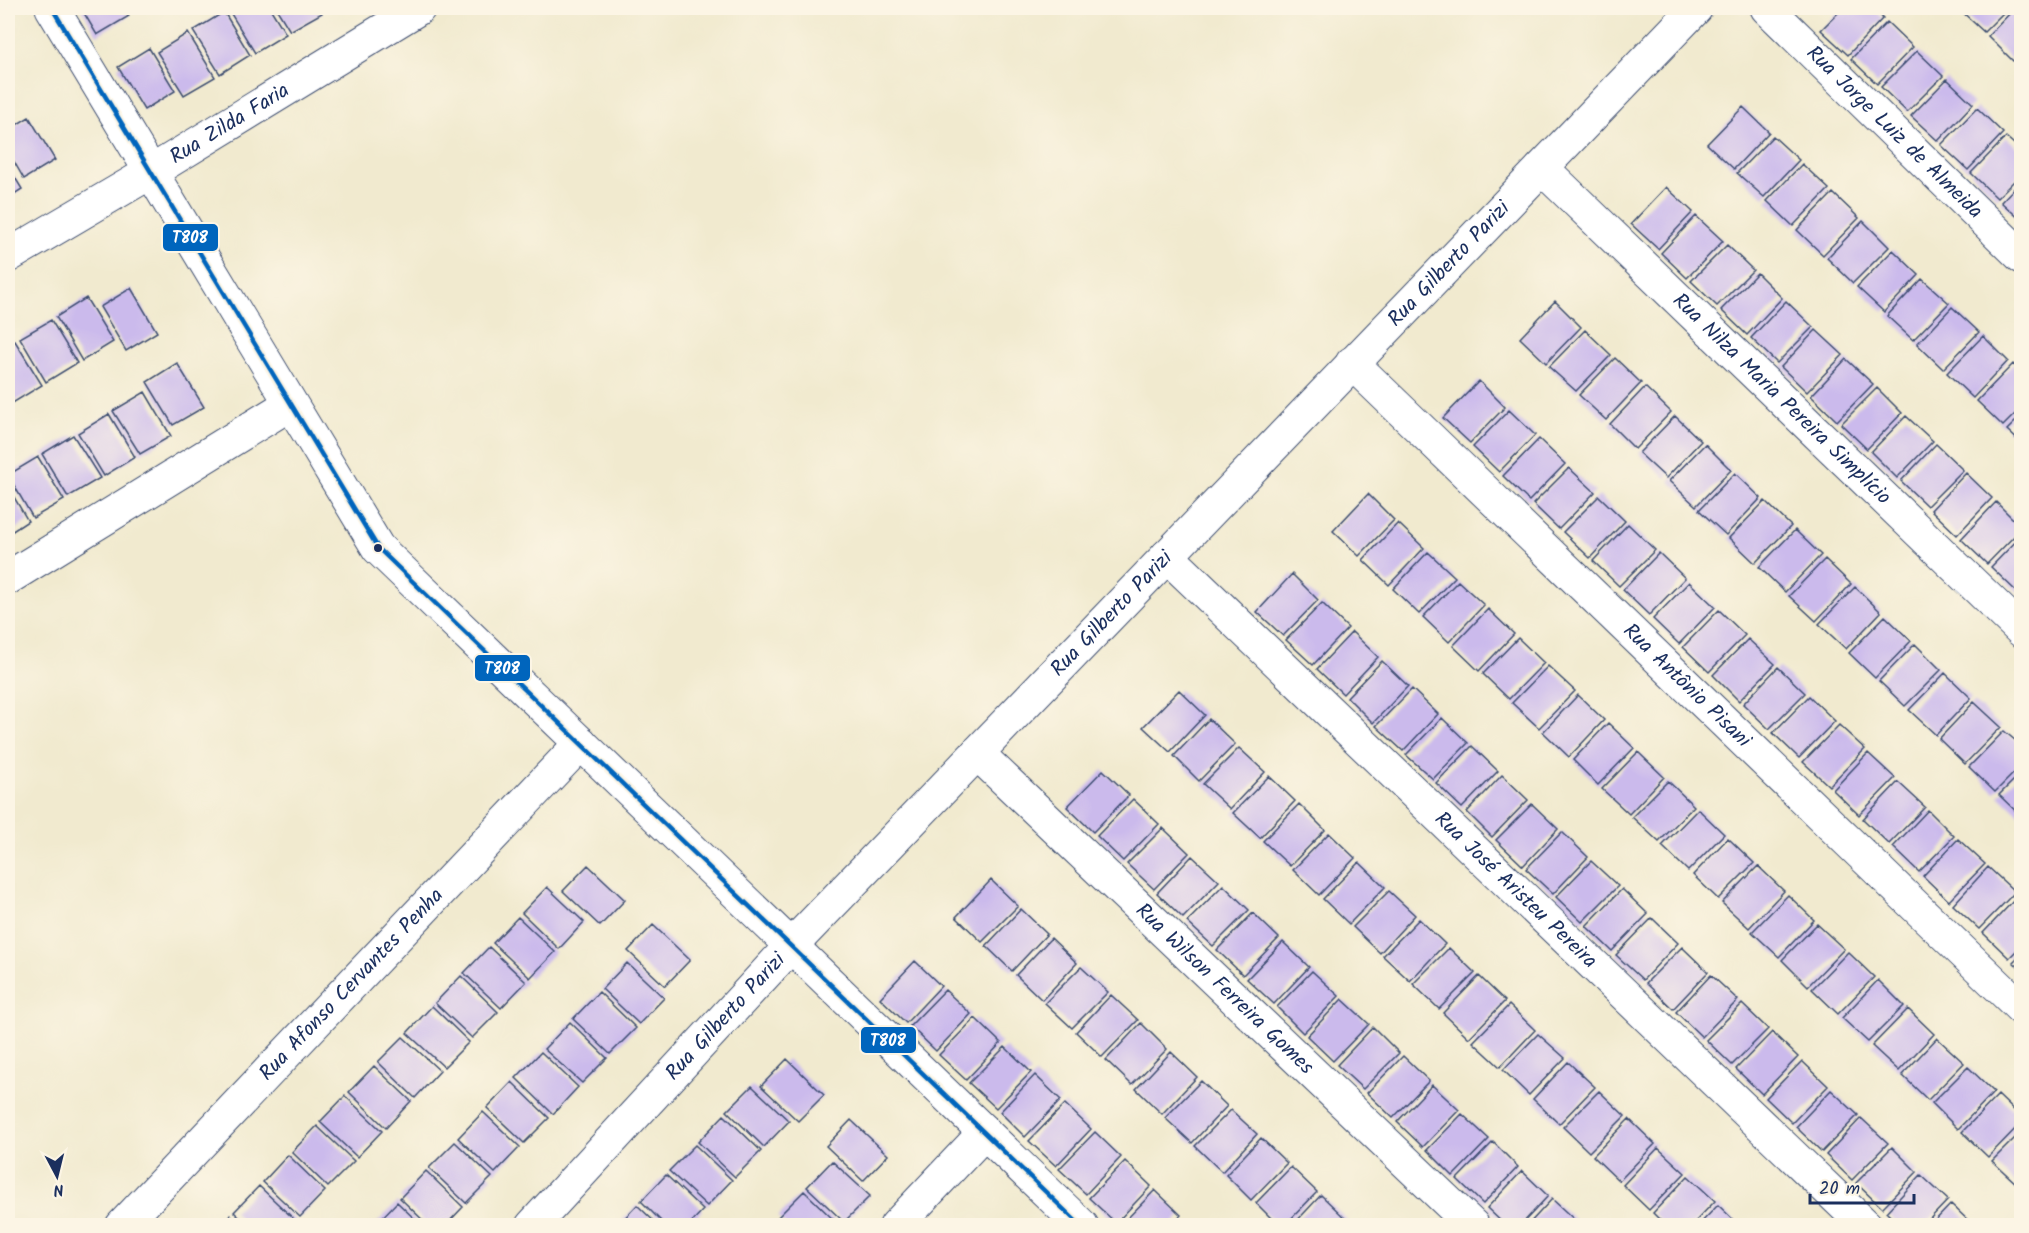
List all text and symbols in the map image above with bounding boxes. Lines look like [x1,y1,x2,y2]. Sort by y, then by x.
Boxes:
street label: Rua Jorge Luiz de Almeida [1798,38,1991,227]
street label: Rua Zilda Faria [163,75,296,173]
street label: Rua Gilberto Parizi [1380,193,1519,335]
line badge: T808 [162,223,219,252]
text: T808 [172,226,208,251]
street label: Rua Nilza Maria Pereira Simplício [1665,285,1899,513]
unlabelled marker [372,542,384,554]
street label: Rua Gilberto Parizi [1042,542,1181,685]
street label: Rua Antônio Pisani [1615,616,1759,757]
line badge: T808 [474,654,531,682]
text: T808 [484,657,520,682]
street label: Rua José Aristeu Pereira [1426,804,1605,977]
street label: Rua Afonso Cervantes Penha [251,880,452,1089]
street label: Rua Wilson Ferreira Gomes [1127,895,1322,1083]
street label: Rua Gilberto Parizi [658,944,794,1088]
line badge: T808 [860,1026,917,1054]
text: T808 [870,1029,906,1054]
north arrow [27,1146,87,1206]
scale bar [1810,1167,1914,1205]
text: 20 m [1819,1175,1860,1204]
text: N [52,1176,65,1202]

